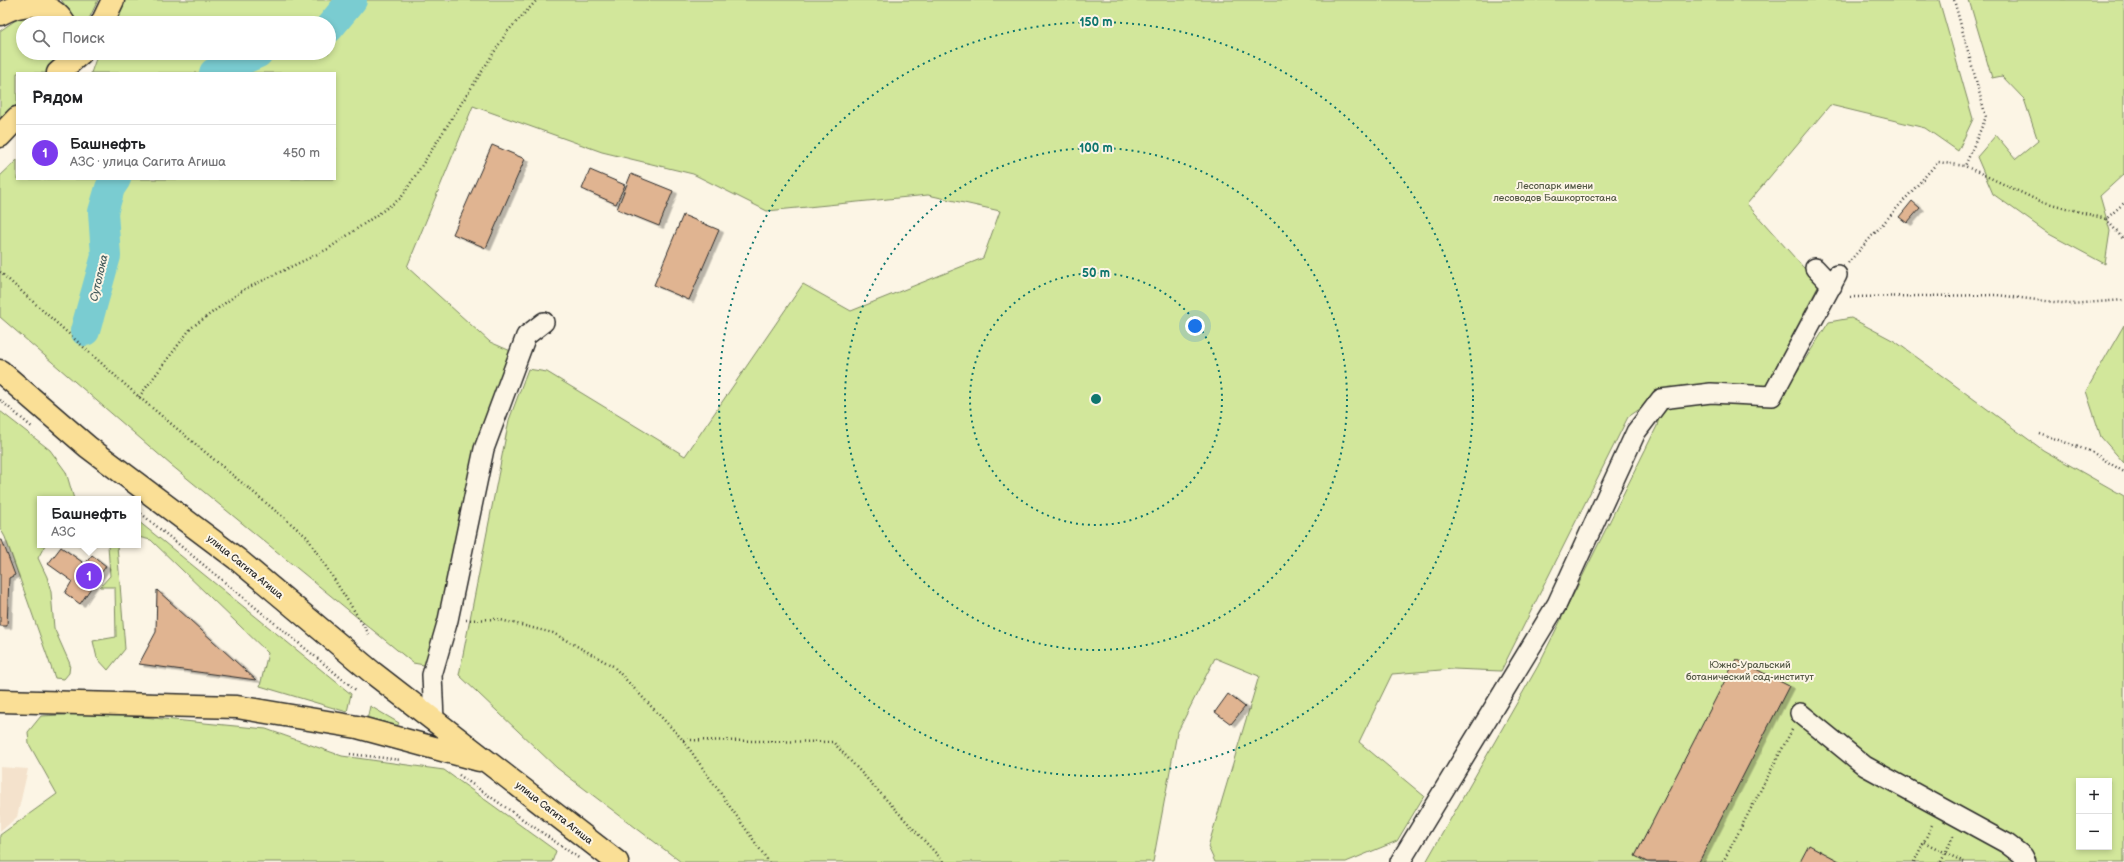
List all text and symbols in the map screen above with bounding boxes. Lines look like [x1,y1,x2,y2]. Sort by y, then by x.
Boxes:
text: 150 m [1080,15,1112,30]
search box [16,16,336,60]
icon: search [30,27,52,49]
text: Поиск [62,29,105,48]
text: Рядом [32,88,83,108]
text: Башнефть [70,135,146,154]
text: 100 m [1079,141,1113,156]
text: 1 [42,145,48,161]
text: 450 m [283,145,320,161]
text: АЗС · улица Сагита Агиша [70,154,226,170]
park label: Лесопарк имени лесоводов Башкортостана [1493,180,1617,204]
water label: Сутолока [87,253,111,303]
text: 50 m [1082,266,1110,281]
your location [1185,316,1205,336]
centre of rings [1089,392,1103,406]
popup [37,496,141,548]
text: Башнефть [51,505,127,524]
text: АЗС [51,524,76,540]
street label: улица Сагита Агиша [204,533,286,602]
pin: 1 [76,561,102,591]
park label: Южно-Уральский ботанический сад-институт [1686,659,1814,683]
map controls [2076,778,2112,850]
button: + [2076,778,2112,814]
street label: улица Сагита Агиша [513,779,595,847]
button: − [2076,814,2112,850]

